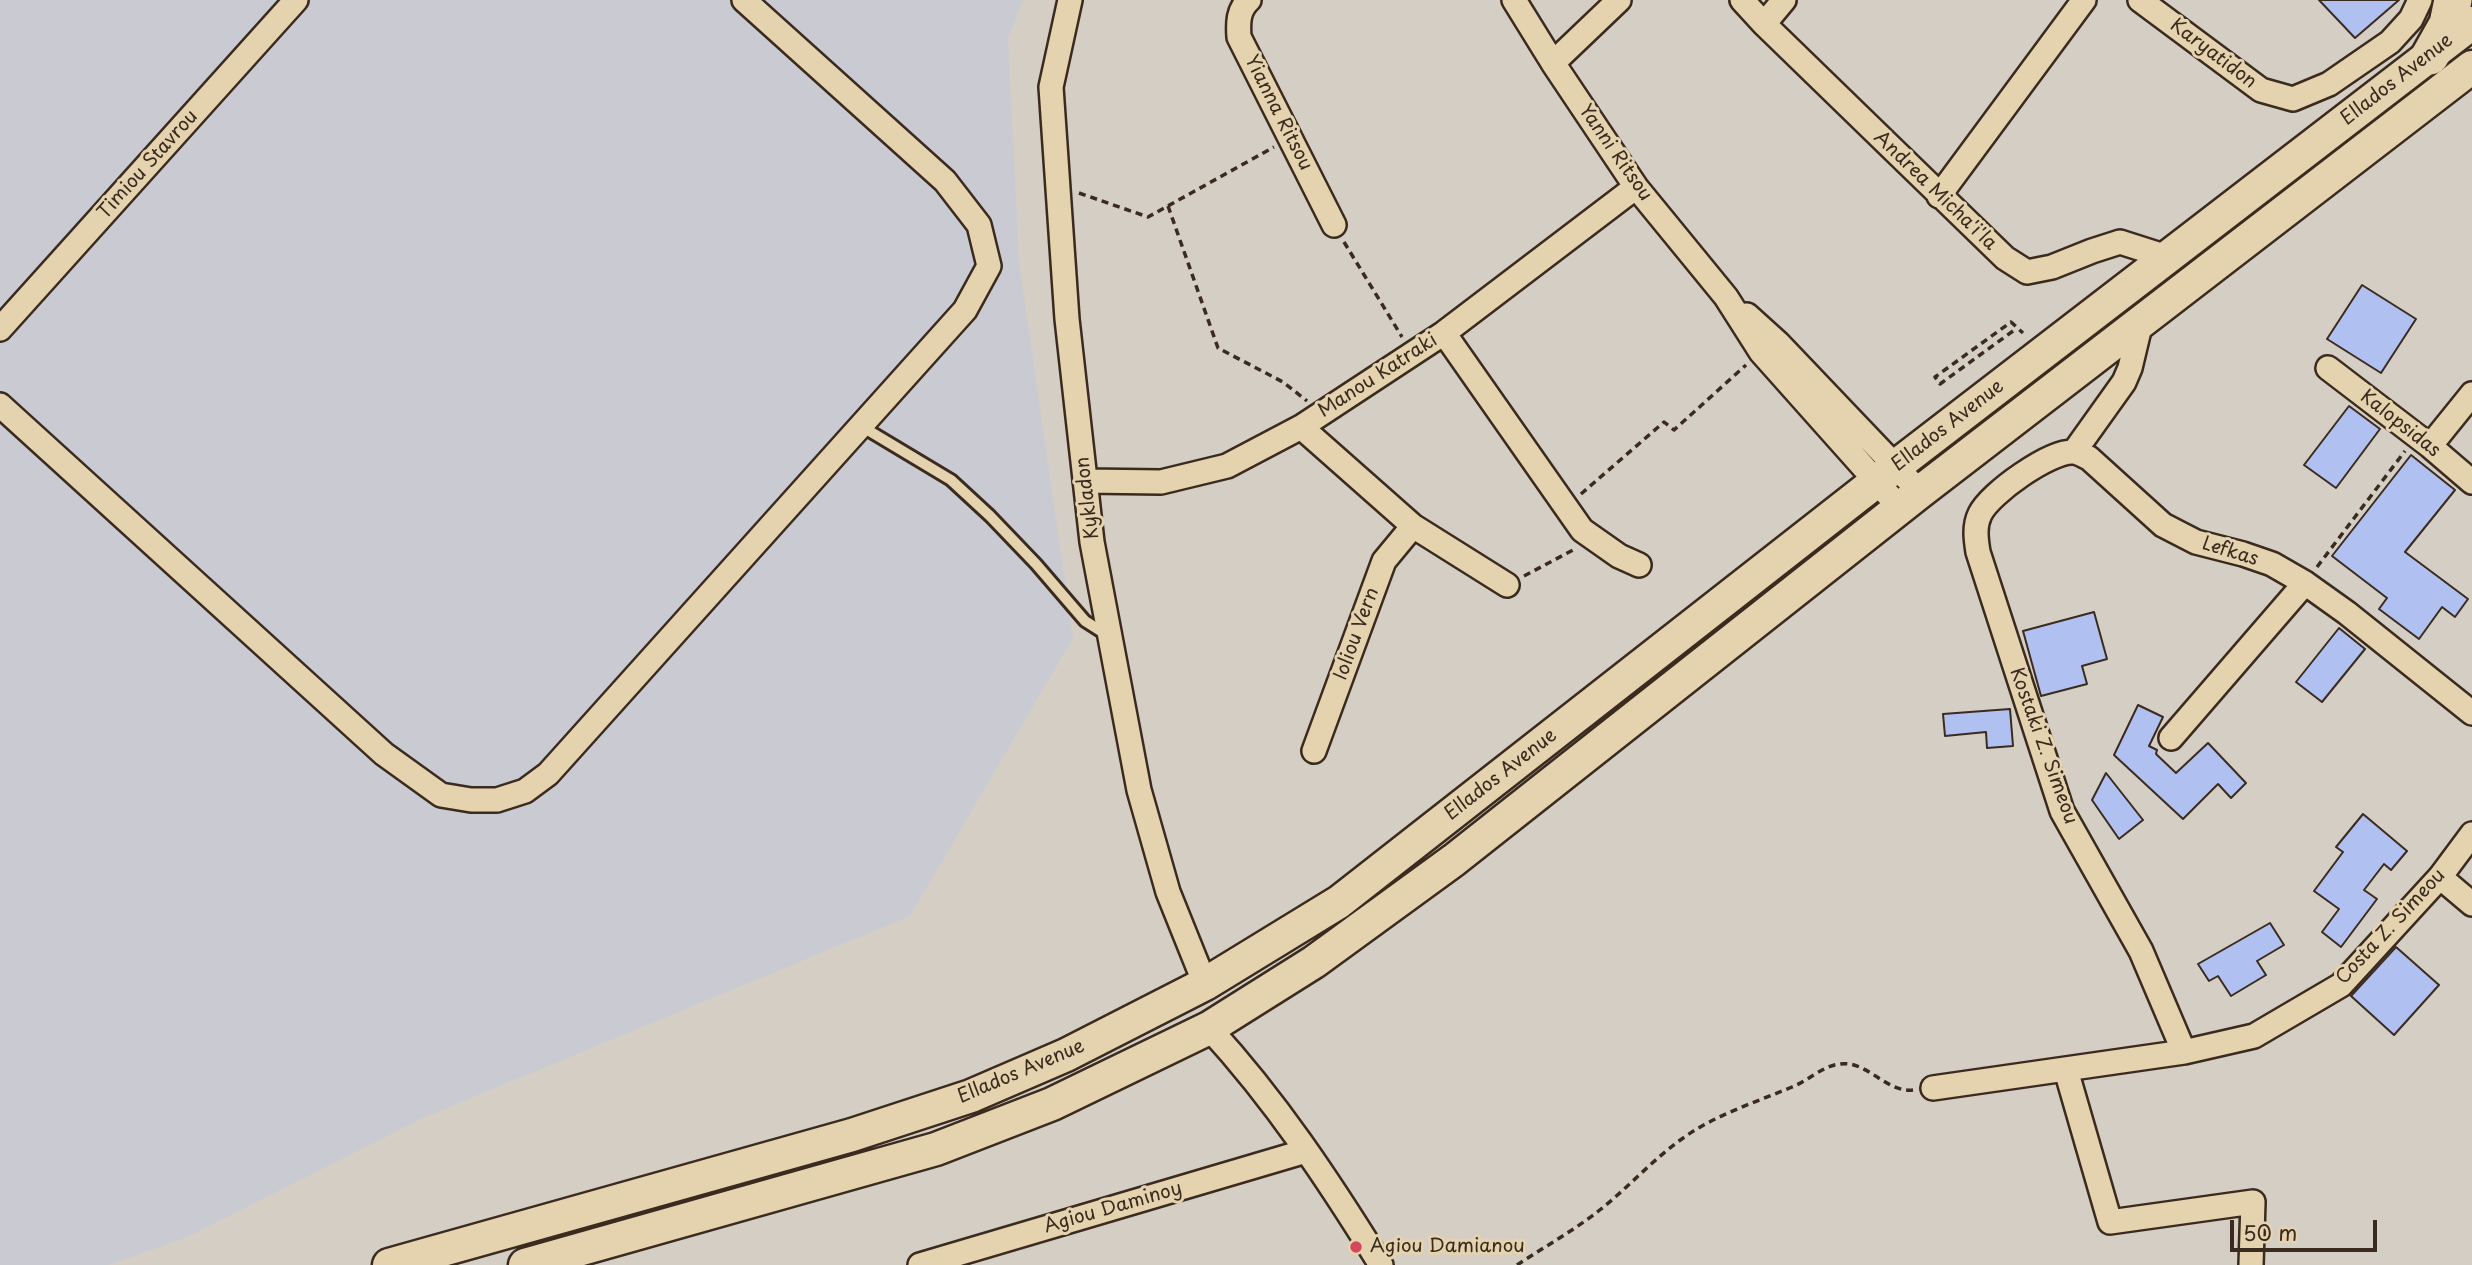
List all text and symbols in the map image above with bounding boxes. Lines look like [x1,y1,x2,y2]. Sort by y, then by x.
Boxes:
street label: Karyatidon [2165,14,2261,94]
street label: Ellados Avenue [2337,29,2457,131]
street label: Yianna Ritsou [1239,52,1317,174]
street label: Yanni Ritsou [1573,100,1657,206]
street label: Timiou Stavrou [93,106,203,224]
street label: Andrea Micha'i'la [1869,126,2001,256]
street label: Manou Katraki [1314,329,1442,423]
street label: Ellados Avenue [1888,375,2008,477]
street label: Kalopsidas [2355,386,2445,462]
street label: Kykladon [1072,455,1104,541]
street label: Lefkas [2199,533,2261,571]
street label: Ioliou Vern [1330,585,1384,683]
street label: Kostaki Z. Simeou [2004,665,2082,827]
street label: Ellados Avenue [1441,724,1561,826]
street label: Costa Z. Simeou [2332,864,2450,990]
street label: Ellados Avenue [954,1035,1088,1109]
street label: Agiou Daminoy [1041,1177,1185,1239]
scale bar [2234,1206,2381,1250]
text: 50 m [2243,1216,2297,1248]
place label: Agiou Damianou [1370,1236,1525,1258]
marker: Agiou Damianou [1348,1239,1364,1255]

